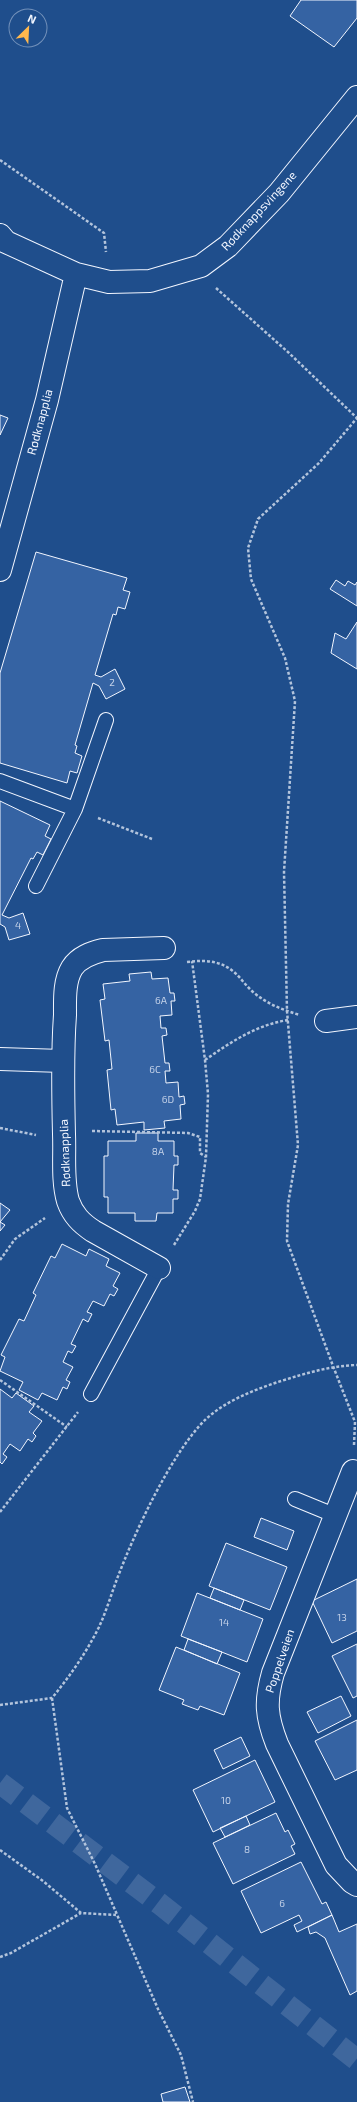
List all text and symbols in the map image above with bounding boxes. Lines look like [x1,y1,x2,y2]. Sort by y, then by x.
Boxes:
north arrow [8,8,48,48]
text: N [26,11,39,26]
street label: Rødknappsvingene [218,168,299,253]
street label: Rødknapplia [23,387,55,456]
house number: 2 [109,676,115,688]
house number: 4 [15,919,21,931]
house number: 6A [155,994,168,1006]
house number: 6C [149,1063,161,1075]
house number: 6D [162,1093,175,1105]
street label: Rødknapplia [56,1119,72,1187]
house number: 8A [152,1145,165,1157]
house number: 13 [337,1611,347,1623]
house number: 14 [219,1616,229,1628]
street label: Poppelveien [262,1627,297,1694]
house number: 10 [221,1794,231,1806]
house number: 8 [244,1843,250,1855]
house number: 6 [279,1897,285,1909]

